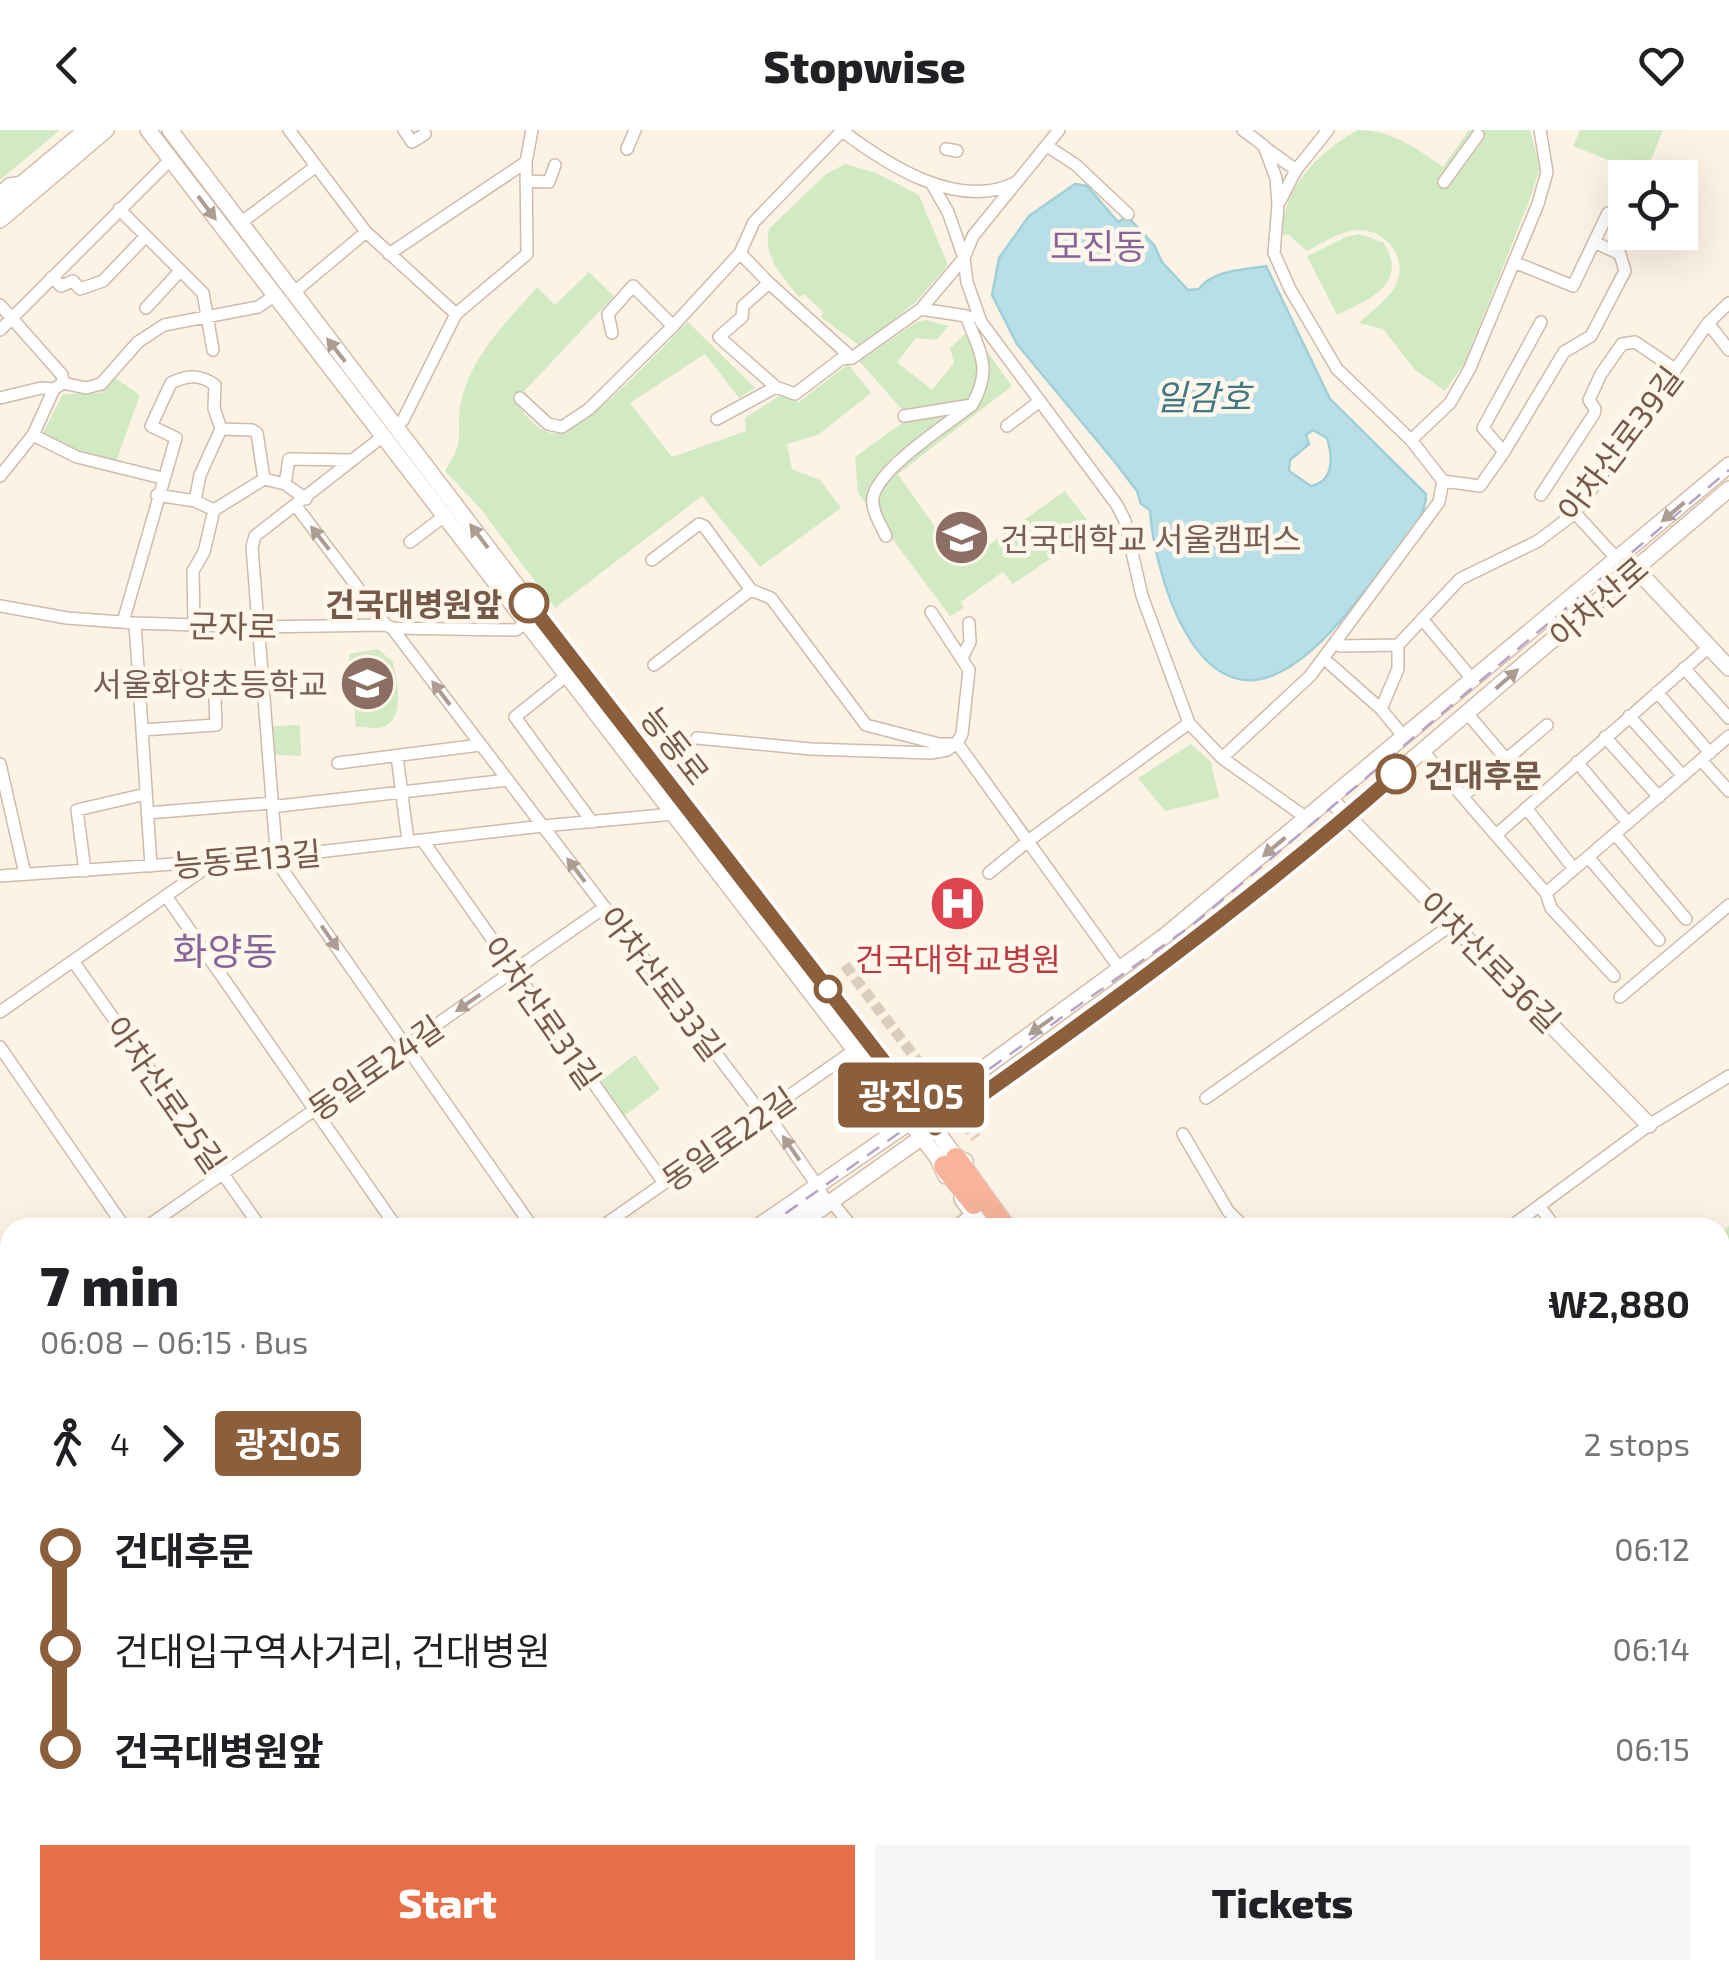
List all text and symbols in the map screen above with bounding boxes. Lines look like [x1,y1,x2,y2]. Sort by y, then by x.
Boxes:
icon: back [40,38,95,93]
text: Stopwise [763,38,966,92]
icon: heart [1634,38,1689,93]
map controls [1608,160,1698,250]
button: locate [1608,160,1698,250]
one-way arrow [196,195,216,221]
district label: 모진동 [1050,224,1146,266]
one-way arrow [326,337,346,363]
street label: 아차산로39길 [1549,358,1689,528]
water label: 일감호 [1155,375,1254,417]
one-way arrow [1661,501,1686,523]
school or university icon: 건국대학교 서울캠퍼스 [931,508,991,568]
place label: 건국대학교 서울캠퍼스 [1000,519,1302,557]
one-way arrow [469,523,489,549]
one-way arrow [310,525,331,550]
street label: 아차산로 [1541,548,1655,654]
place label: 건국대병원앞 [325,584,502,622]
marker: 건국대병원앞 [510,584,548,622]
street label: 군자로 [189,605,277,645]
school or university icon: 서울화양초등학교 [337,653,397,713]
place label: 서울화양초등학교 [92,664,328,702]
one-way arrow [1494,668,1519,690]
one-way arrow [431,680,451,706]
street label: 능동로 [634,699,718,791]
marker: 건대후문 [1377,755,1415,793]
place label: 건대후문 [1424,755,1542,793]
street label: 능동로13길 [171,833,323,883]
one-way arrow [1262,836,1287,857]
one-way arrow [567,857,587,883]
hospital icon: 건국대학교병원 [928,874,988,934]
street label: 아차산로36길 [1413,883,1569,1039]
street label: 아차산로33길 [593,899,733,1067]
one-way arrow [320,924,339,951]
district label: 화양동 [173,927,277,973]
street label: 아차산로31길 [476,928,610,1096]
place label: 건국대학교병원 [855,939,1061,977]
unlabelled marker [815,976,841,1002]
one-way arrow [454,993,481,1012]
street label: 동일로24길 [300,1007,450,1127]
street label: 아차산로25길 [99,1008,235,1180]
one-way arrow [1028,1016,1054,1036]
line badge: 광진05 [841,1062,981,1128]
text: 광진05 [858,1074,964,1116]
street label: 동일로22길 [654,1078,802,1198]
one-way arrow [782,1135,801,1161]
text: 7 min [40,1251,179,1317]
text: ₩2,880 [1548,1280,1690,1326]
text: 06:08 – 06:15 · Bus [40,1322,308,1360]
icon: walk [40,1416,95,1471]
icon: forward [145,1416,200,1471]
text: 광진05 [235,1422,341,1464]
text: 4 [110,1424,130,1462]
text: 2 stops [1583,1424,1690,1462]
text: 건대후문 [114,1527,254,1573]
text: 06:12 [1614,1529,1690,1567]
text: 건대입구역사거리, 건대병원 [114,1627,551,1673]
text: 06:14 [1612,1629,1690,1667]
text: 건국대병원앞 [114,1727,324,1773]
text: 06:15 [1615,1729,1690,1767]
button: Start [40,1845,855,1960]
button: Tickets [875,1845,1690,1960]

